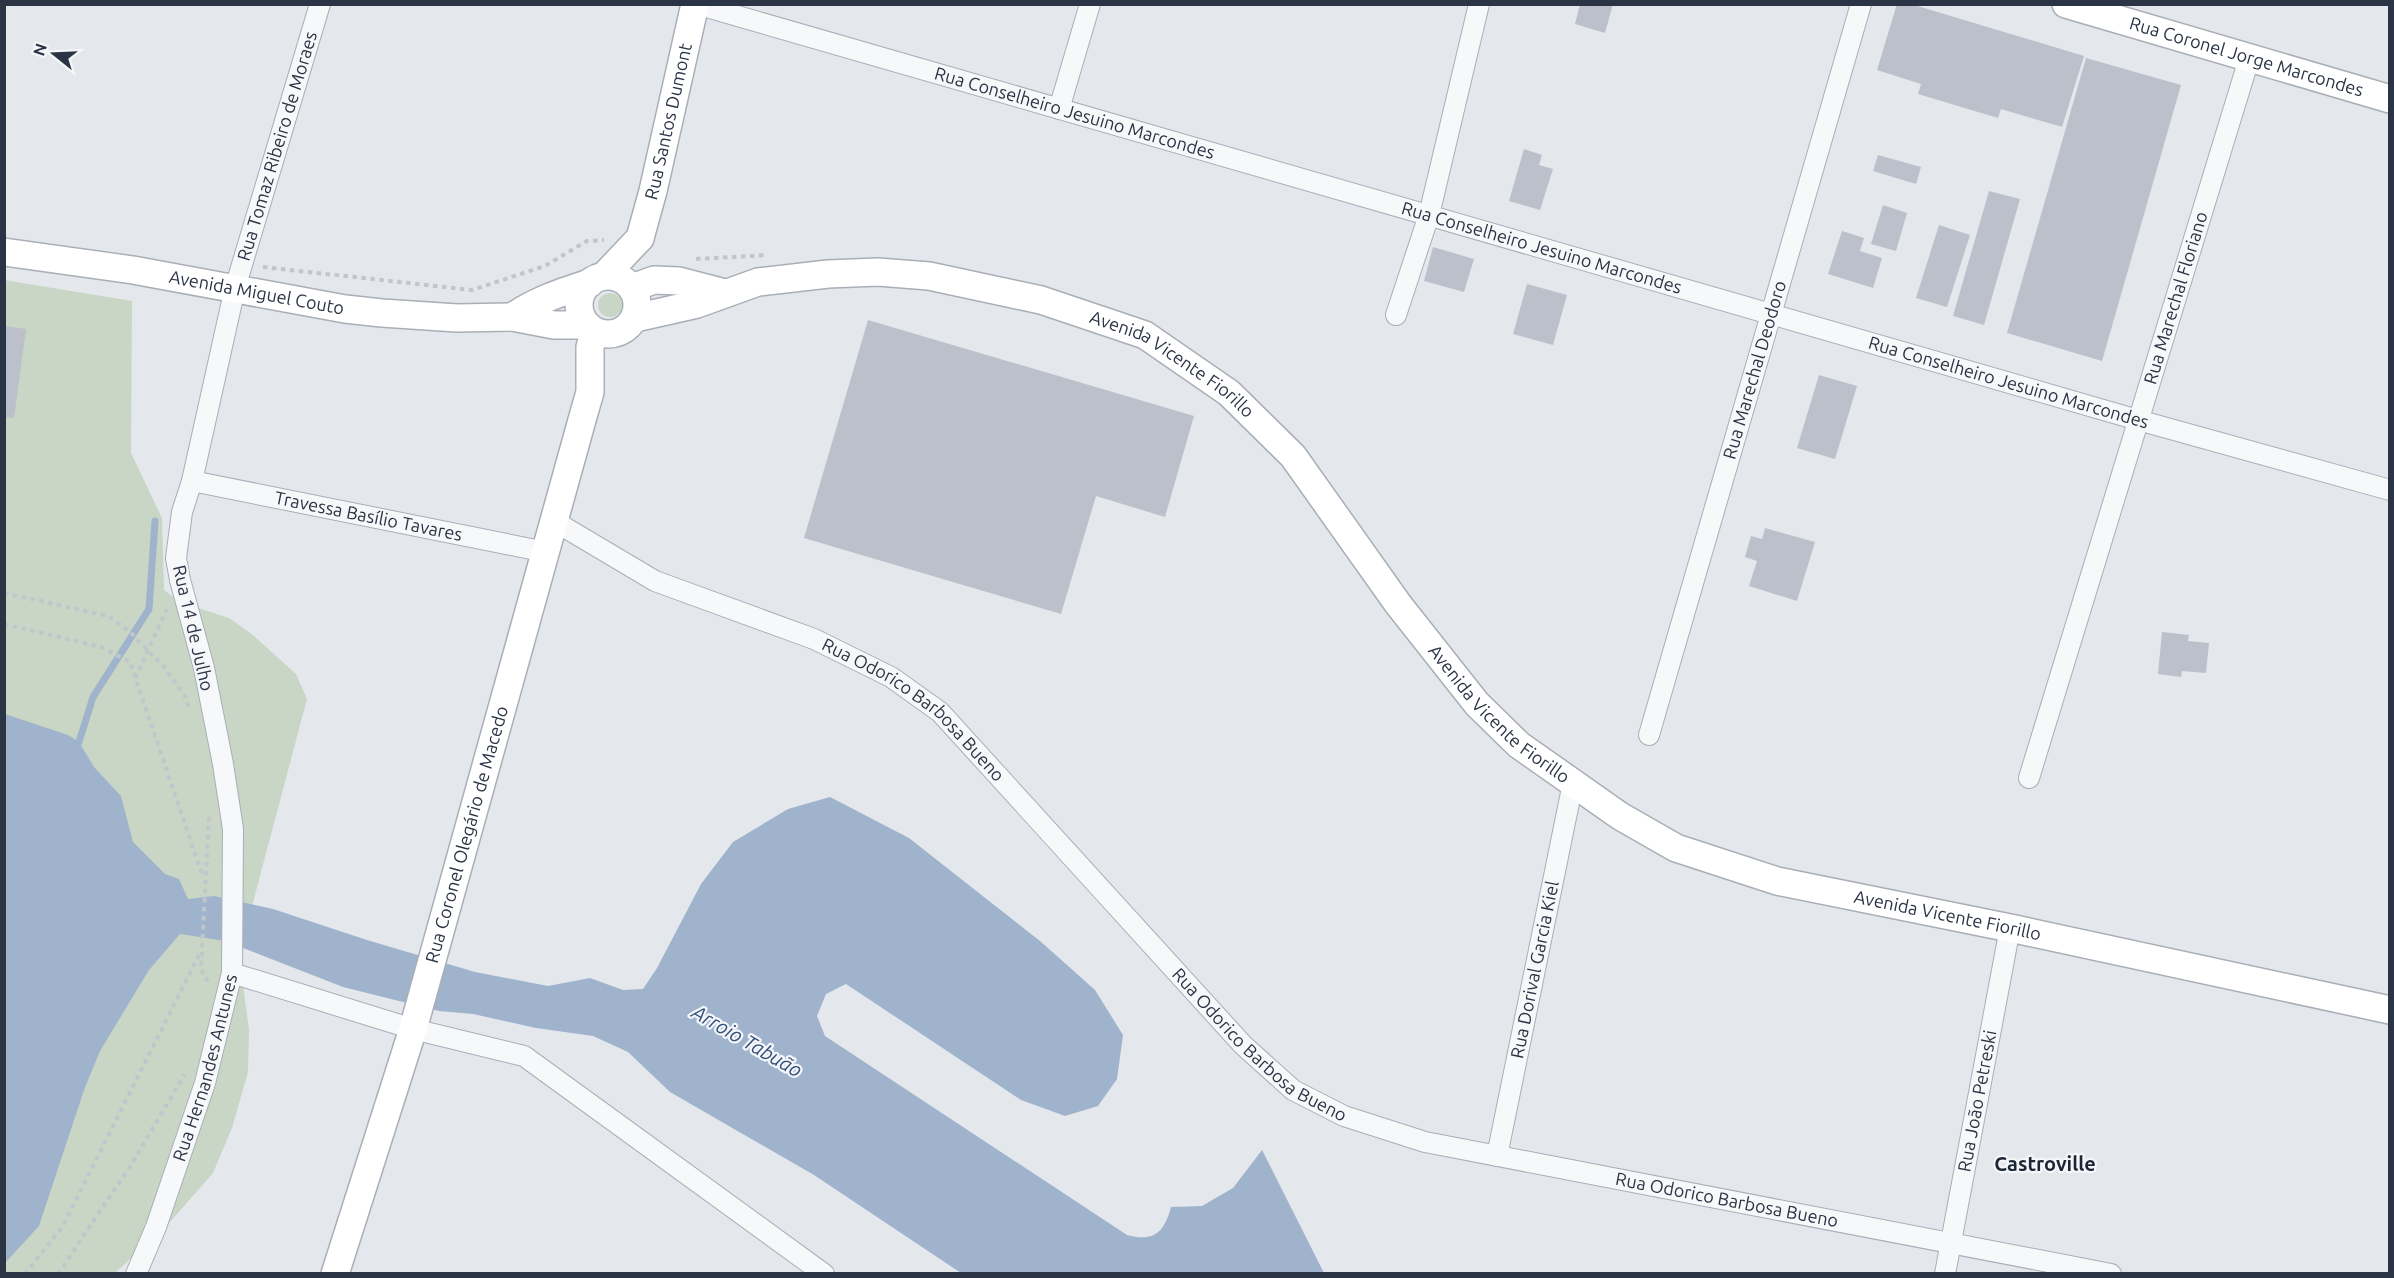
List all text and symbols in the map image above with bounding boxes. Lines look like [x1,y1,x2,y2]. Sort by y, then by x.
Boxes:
street label: Rua Coronel Jorge Marcondes [2127,12,2366,100]
north arrow [24,24,84,84]
street label: Rua Tomaz Ribeiro de Moraes [233,29,320,263]
text: N [29,41,50,58]
street label: Rua Santos Dumont [640,41,695,202]
street label: Rua Conselheiro Jesuino Marcondes [932,62,1217,162]
street label: Rua Conselheiro Jesuino Marcondes [1399,197,1684,297]
street label: Rua Marechal Floriano [2139,209,2211,386]
street label: Avenida Miguel Couto [168,266,346,318]
street label: Rua Marechal Deodoro [1719,278,1789,461]
street label: Avenida Vicente Fiorillo [1088,306,1259,421]
street label: Rua Conselheiro Jesuino Marcondes [1866,332,2151,432]
street label: Travessa Basílio Tavares [273,487,464,544]
street label: Rua 14 de Julho [170,563,218,693]
street label: Rua Odorico Barbosa Bueno [819,634,1009,785]
street label: Avenida Vicente Fiorillo [1425,640,1574,786]
street label: Rua Coronel Olegário de Macedo [421,703,511,965]
street label: Rua Dorival Garcia Kiel [1506,879,1562,1060]
street label: Avenida Vicente Fiorillo [1852,886,2043,943]
street label: Rua Odorico Barbosa Bueno [1169,963,1350,1125]
street label: Rua Hernandes Antunes [168,972,240,1164]
water label: Arroio Tabuão [687,999,806,1081]
street label: Rua João Petreski [1953,1028,2000,1173]
district label: Castroville [1994,1152,2096,1175]
street label: Rua Odorico Barbosa Bueno [1614,1168,1840,1230]

